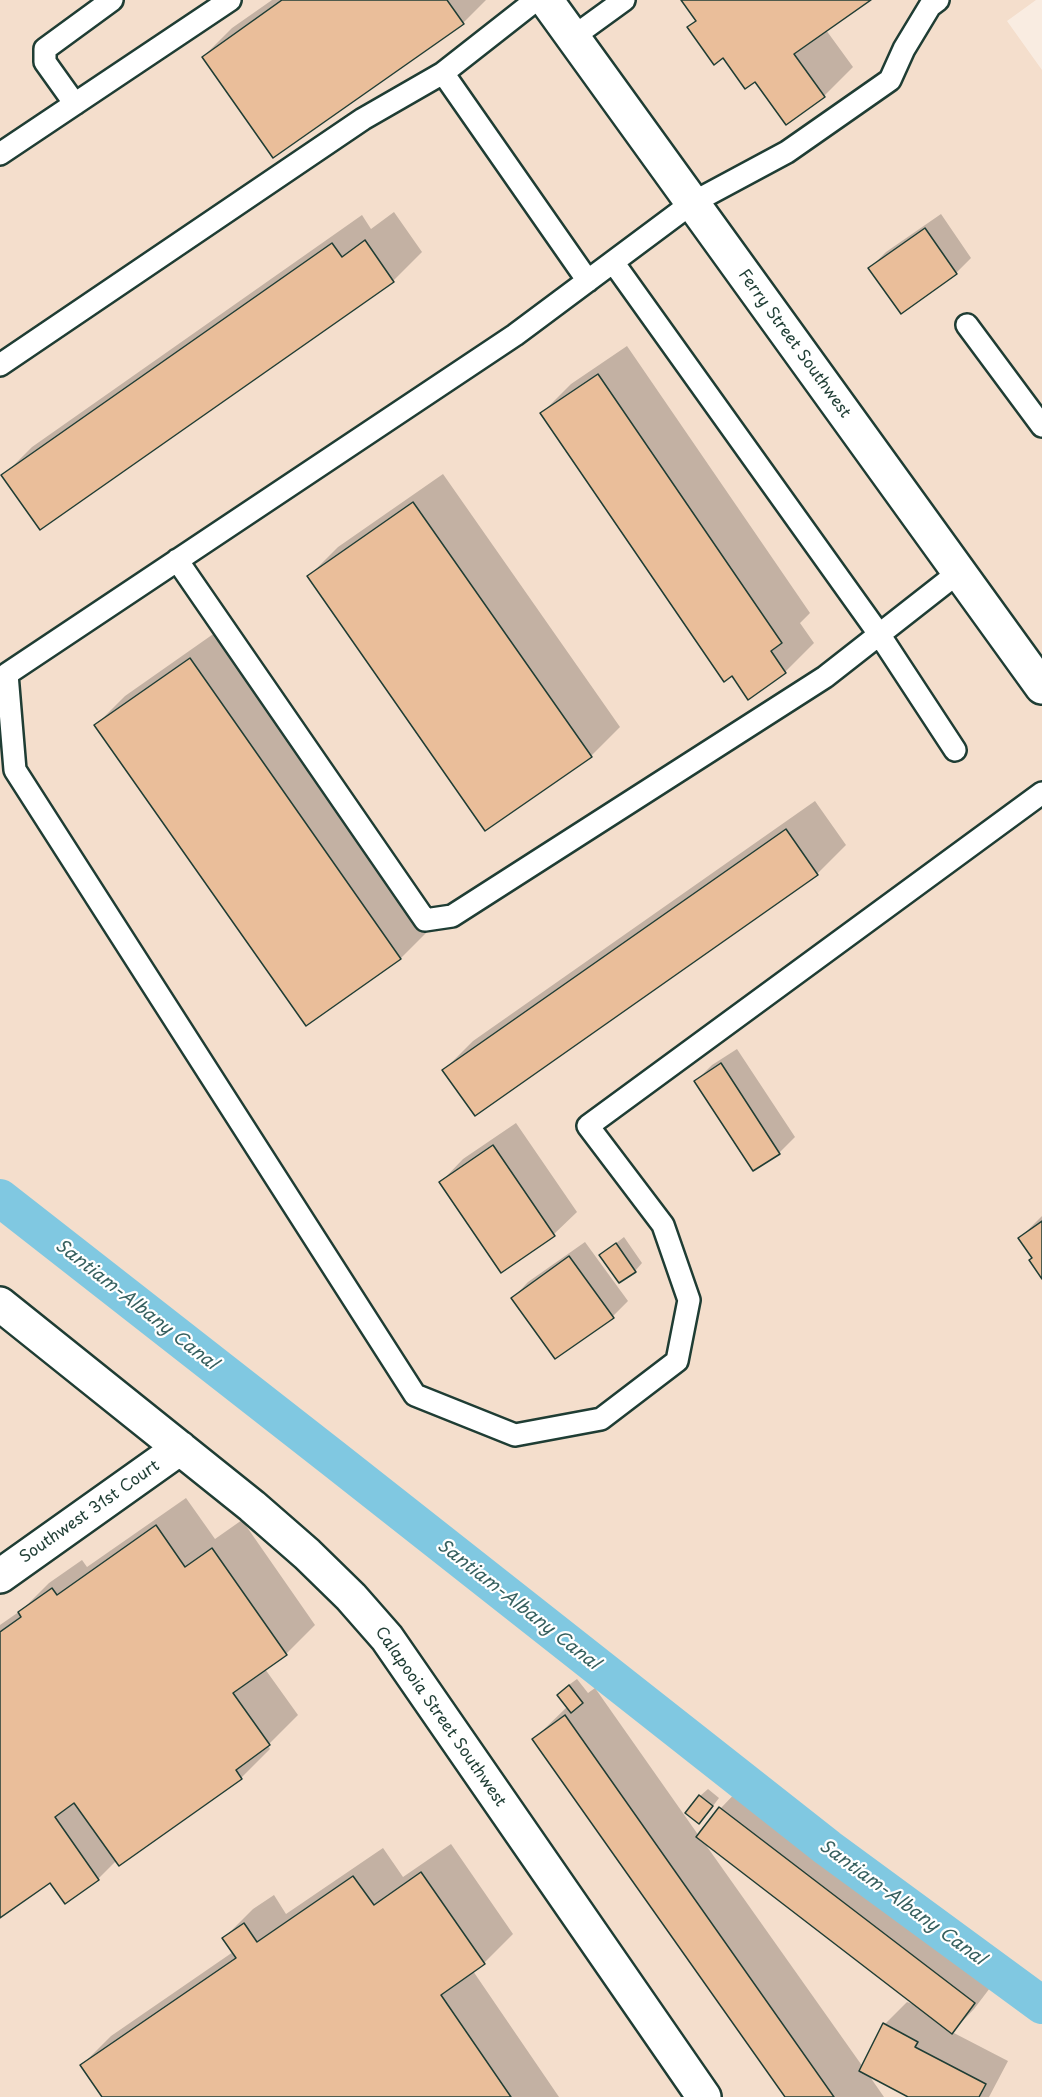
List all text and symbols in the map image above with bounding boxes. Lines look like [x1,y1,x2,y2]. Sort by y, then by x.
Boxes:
street label: Ferry Street Southwest [734,266,854,422]
water label: Santiam-Albany Canal [51,1235,221,1375]
street label: Southwest 31st Court [16,1457,164,1567]
water label: Santiam-Albany Canal [433,1535,603,1675]
street label: Calapooia Street Southwest [370,1623,510,1811]
water label: Santiam-Albany Canal [815,1836,989,1970]

